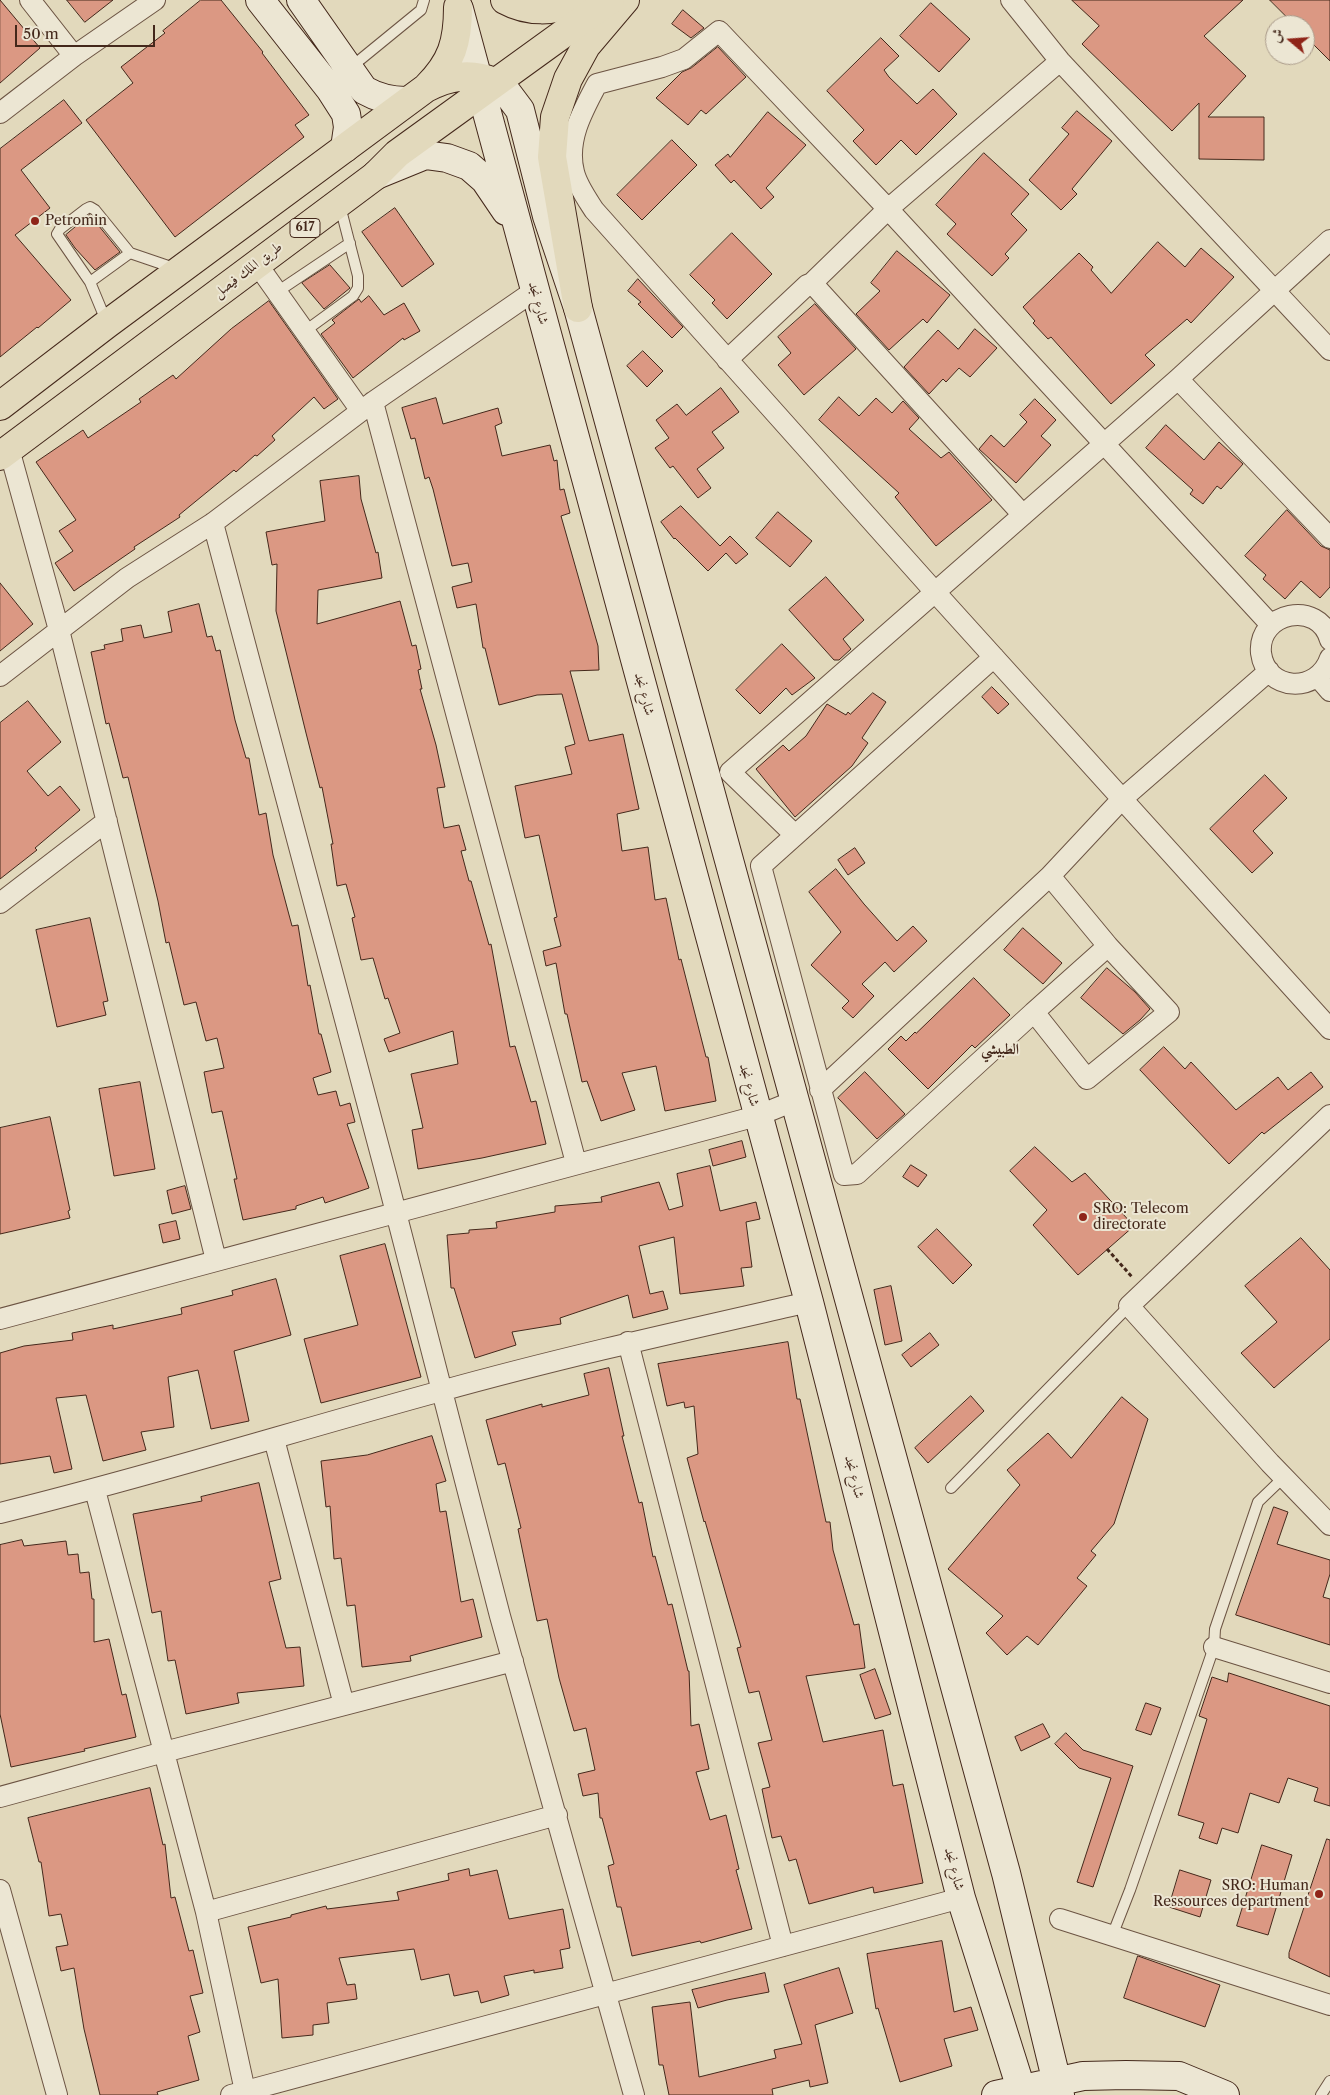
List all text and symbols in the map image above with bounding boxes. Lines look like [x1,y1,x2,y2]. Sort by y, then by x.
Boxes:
scale bar [18,15,158,47]
north arrow [1265,15,1315,65]
text: 50 m [23,24,59,43]
text: ش [1266,26,1287,45]
place label: Petromin [45,213,107,229]
marker: Petromin [29,215,41,227]
road number: 617 [290,218,320,238]
street label: طريق الملك فيصل [210,239,286,301]
street label: شارع نجد [524,280,552,326]
street label: شارع نجد [630,671,658,717]
district label: الطبيشي [981,1041,1019,1059]
street label: شارع نجد [735,1062,763,1108]
place label: SRO: Telecom directorate [1093,1201,1189,1234]
marker: SRO: Telecom directorate [1077,1211,1089,1223]
street label: شارع نجد [841,1454,867,1500]
street label: شارع نجد [940,1846,968,1892]
place label: SRO: Human Ressources department [1153,1878,1309,1910]
marker: SRO: Human Ressources department [1313,1888,1325,1900]

